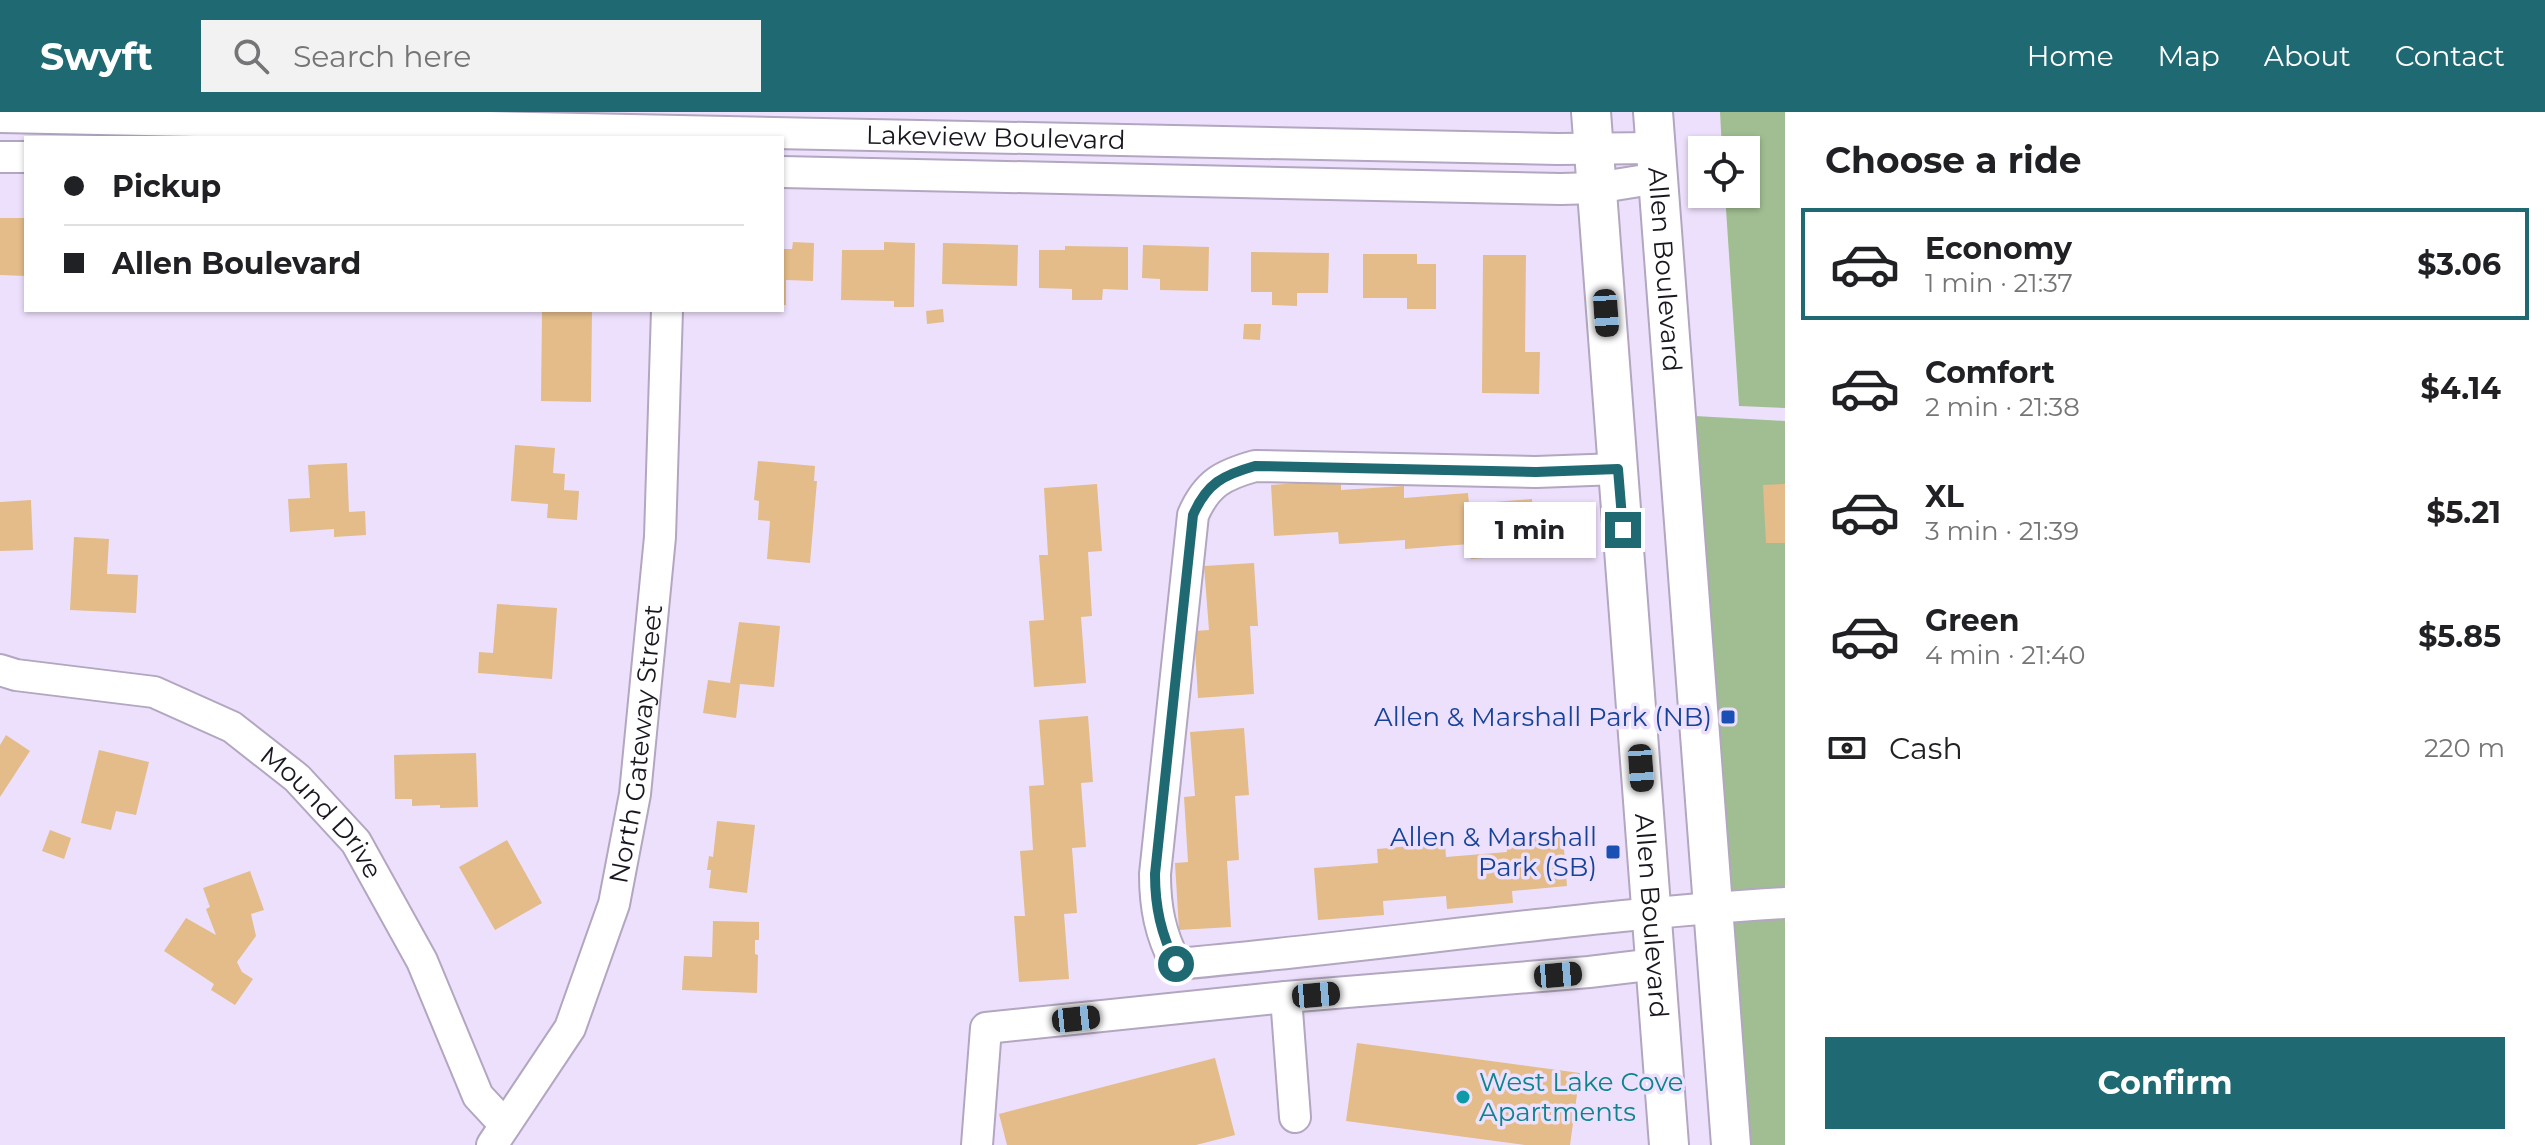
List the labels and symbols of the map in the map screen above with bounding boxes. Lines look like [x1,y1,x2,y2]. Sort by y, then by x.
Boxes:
street label: Lakeview Boulevard [866,119,1126,156]
street label: Allen Boulevard [1641,166,1689,373]
car [1592,288,1620,338]
callout: 1 min [1463,502,1595,558]
route end [1605,512,1641,548]
street label: North Gateway Street [602,603,669,886]
place label: Allen & Marshall Park (NB) [1374,701,1712,733]
marker: Allen & Marshall Park (NB) [1719,708,1737,726]
street label: Mound Drive [254,739,389,884]
car [1627,743,1655,793]
street label: Allen Boulevard [1628,812,1675,1019]
place label: Allen & Marshall Park (SB) [1390,821,1597,883]
marker: Allen & Marshall Park (SB) [1604,843,1622,861]
route start [1158,946,1194,982]
car [1533,961,1583,989]
car [1291,981,1341,1009]
car [1051,1005,1101,1033]
place label: West Lake Cove Apartments [1479,1066,1684,1128]
marker: West Lake Cove Apartments [1454,1088,1472,1106]

